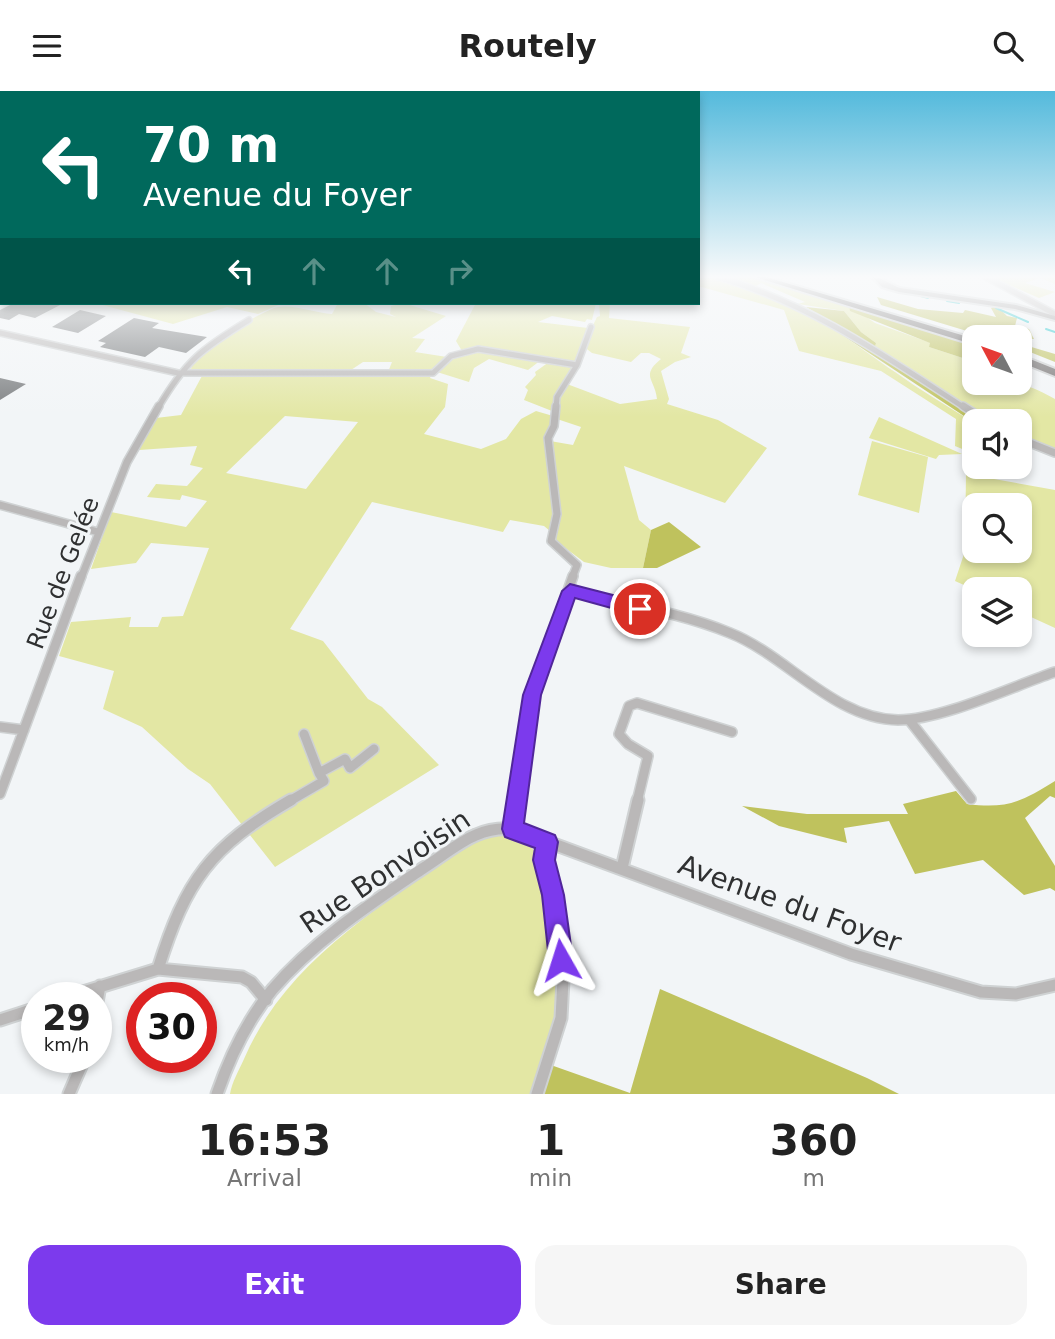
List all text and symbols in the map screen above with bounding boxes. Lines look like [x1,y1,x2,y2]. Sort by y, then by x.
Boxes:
icon: menu [28,27,66,65]
text: Routely [458,27,597,65]
icon: search [989,27,1027,65]
text: 70 m [143,117,279,174]
icon: left [28,119,119,210]
text: Avenue du Foyer [143,176,411,214]
icon: left [222,252,260,290]
icon: ahead [295,252,333,290]
icon: ahead [368,252,406,290]
icon: right [441,252,479,290]
north arrow [962,325,1032,395]
map controls [962,325,1032,647]
button: sound [962,409,1032,479]
street label: Rue de Gelée [21,493,105,653]
button: search [962,493,1032,563]
button: layers [962,577,1032,647]
pin [610,579,670,639]
icon: arrive [621,590,659,628]
street label: Rue Bonvoisin [294,802,476,940]
street label: Avenue du Foyer [674,848,906,959]
position arrow [524,923,598,997]
speed limit sign: 30 [126,982,217,1073]
text: 29 [42,998,91,1038]
text: km/h [44,1034,89,1055]
text: 16:53 [198,1116,331,1165]
text: 1 [536,1116,565,1165]
text: 360 [770,1116,857,1165]
text: Arrival [227,1165,302,1191]
text: min [529,1165,572,1191]
text: m [802,1165,825,1191]
button: Exit [28,1245,521,1325]
button: Share [535,1245,1027,1325]

